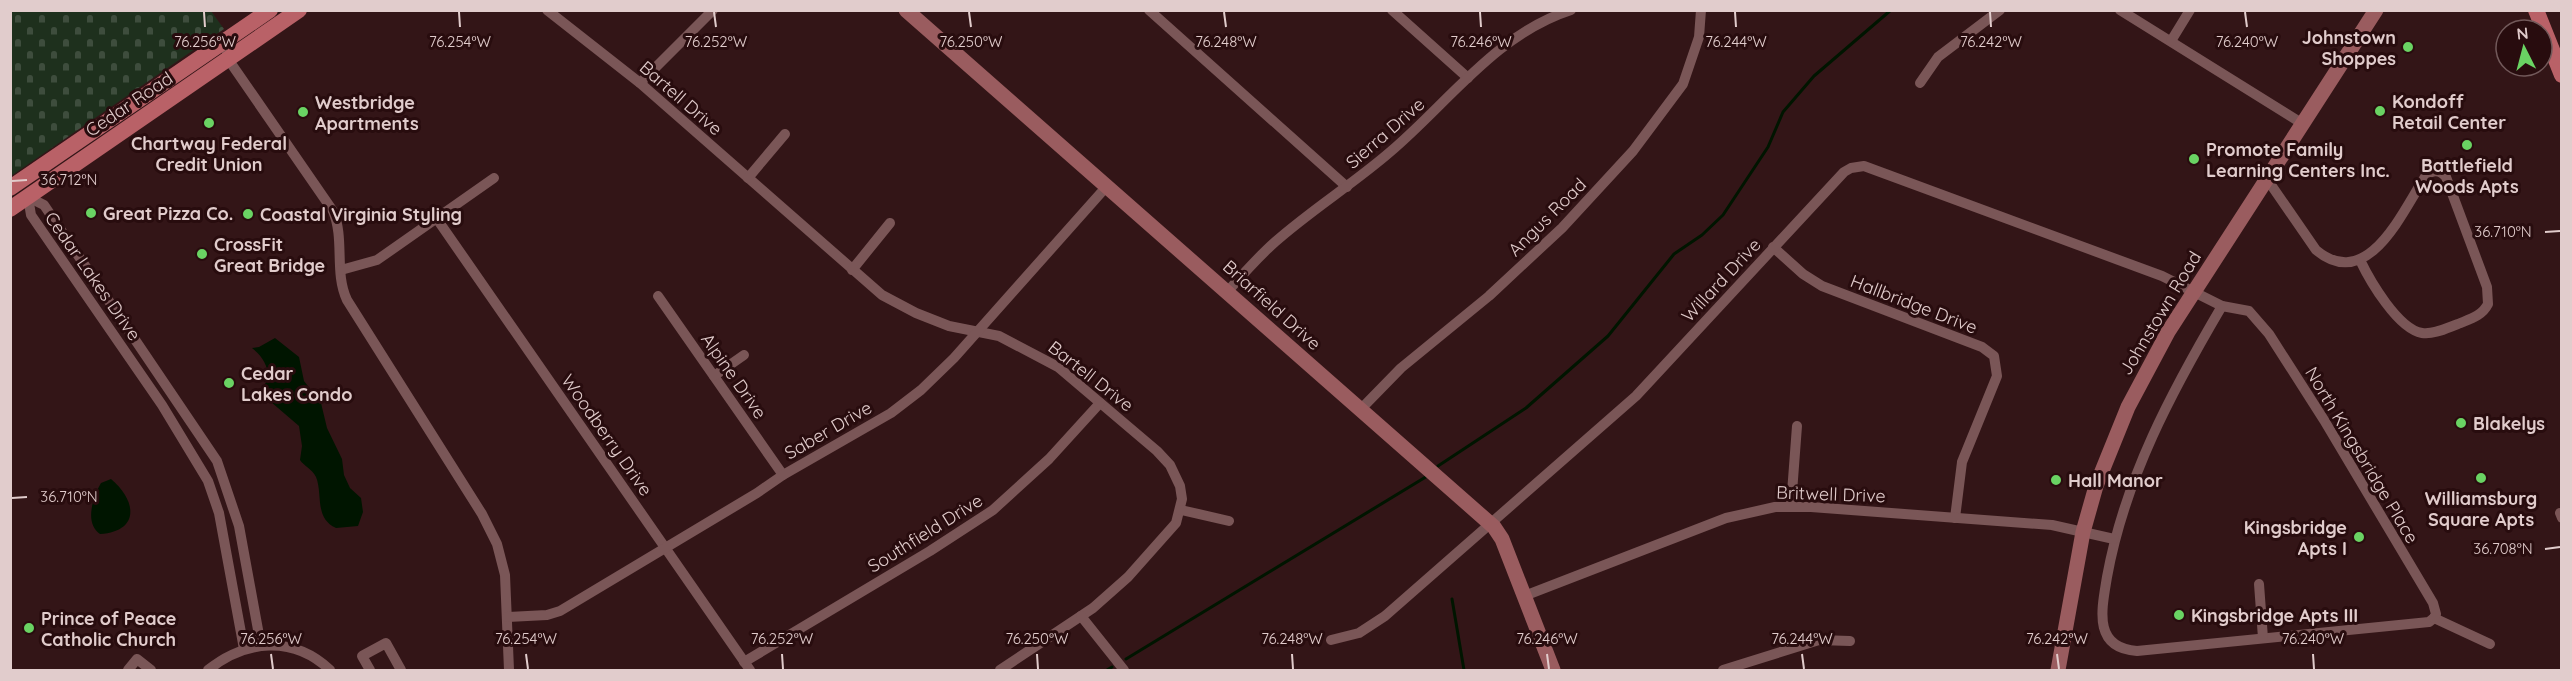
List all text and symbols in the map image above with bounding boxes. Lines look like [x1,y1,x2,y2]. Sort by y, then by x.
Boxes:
north arrow [2494,18,2554,78]
text: N [2516,23,2529,44]
place label: Johnstown Shoppes [2302,26,2396,70]
text: 76.256°W [174,32,237,51]
text: 76.254°W [429,32,491,51]
text: 76.252°W [685,32,748,51]
text: 76.250°W [940,32,1003,51]
text: 76.248°W [1195,32,1257,51]
text: 76.246°W [1450,32,1512,51]
text: 76.244°W [1705,32,1767,51]
text: 76.242°W [1960,32,2022,51]
text: 76.240°W [2216,32,2279,51]
marker: Johnstown Shoppes [2401,40,2415,54]
street label: Bartell Drive [635,56,727,140]
street label: Cedar Road [81,66,177,142]
place label: Kondoff Retail Center [2392,90,2506,134]
place label: Westbridge Apartments [315,91,419,135]
street label: Sierra Drive [1341,93,1429,173]
marker: Kondoff Retail Center [2373,104,2387,118]
marker: Westbridge Apartments [296,105,310,119]
marker: Chartway Federal Credit Union [202,116,216,130]
place label: Chartway Federal Credit Union [131,132,287,176]
place label: Promote Family Learning Centers Inc. [2206,138,2390,182]
marker: Battlefield Woods Apts [2460,138,2474,152]
marker: Promote Family Learning Centers Inc. [2187,152,2201,166]
place label: Battlefield Woods Apts [2415,154,2519,198]
text: 36.712°N [41,170,97,189]
street label: Angus Road [1503,173,1591,261]
place label: Great Pizza Co. [103,202,233,225]
place label: Coastal Virginia Styling [260,203,462,226]
marker: Great Pizza Co. [84,206,98,220]
street label: Cedar Lakes Drive [40,207,146,345]
marker: Coastal Virginia Styling [241,207,255,221]
text: 36.710°N [2474,222,2532,241]
place label: CrossFit Great Bridge [214,233,325,277]
street label: Willard Drive [1676,233,1766,327]
marker: CrossFit Great Bridge [195,247,209,261]
street label: Johnstown Road [2114,247,2206,379]
street label: Briarfield Drive [1218,255,1326,355]
street label: Hallbridge Drive [1847,269,1981,339]
street label: Alpine Drive [696,329,772,423]
street label: Bartell Drive [1044,335,1138,417]
place label: Cedar Lakes Condo [241,362,352,406]
street label: North Kingsbridge Place [2300,363,2424,547]
street label: Woodberry Drive [557,370,657,500]
marker: Cedar Lakes Condo [222,376,236,390]
street label: Saber Drive [780,396,876,464]
place label: Blakelys [2473,412,2545,435]
marker: Blakelys [2454,416,2468,430]
place label: Hall Manor [2068,469,2163,492]
marker: Williamsburg Square Apts [2474,471,2488,485]
marker: Hall Manor [2049,473,2063,487]
street label: Britwell Drive [1776,481,1886,507]
text: 36.710°N [40,487,98,506]
place label: Williamsburg Square Apts [2425,487,2537,531]
street label: Southfield Drive [863,488,987,578]
place label: Kingsbridge Apts I [2244,516,2347,560]
marker: Kingsbridge Apts I [2352,530,2366,544]
text: 36.708°N [2473,539,2533,558]
place label: Kingsbridge Apts III [2191,604,2358,627]
place label: Prince of Peace Catholic Church [41,607,176,651]
marker: Kingsbridge Apts III [2172,608,2186,622]
marker: Prince of Peace Catholic Church [22,621,36,635]
text: 76.256°W [240,629,303,648]
text: 76.254°W [495,629,557,648]
text: 76.252°W [751,629,814,648]
text: 76.250°W [1006,629,1069,648]
text: 76.248°W [1261,629,1323,648]
text: 76.246°W [1516,629,1578,648]
text: 76.244°W [1771,629,1833,648]
text: 76.242°W [2026,629,2088,648]
text: 76.240°W [2282,629,2345,648]

